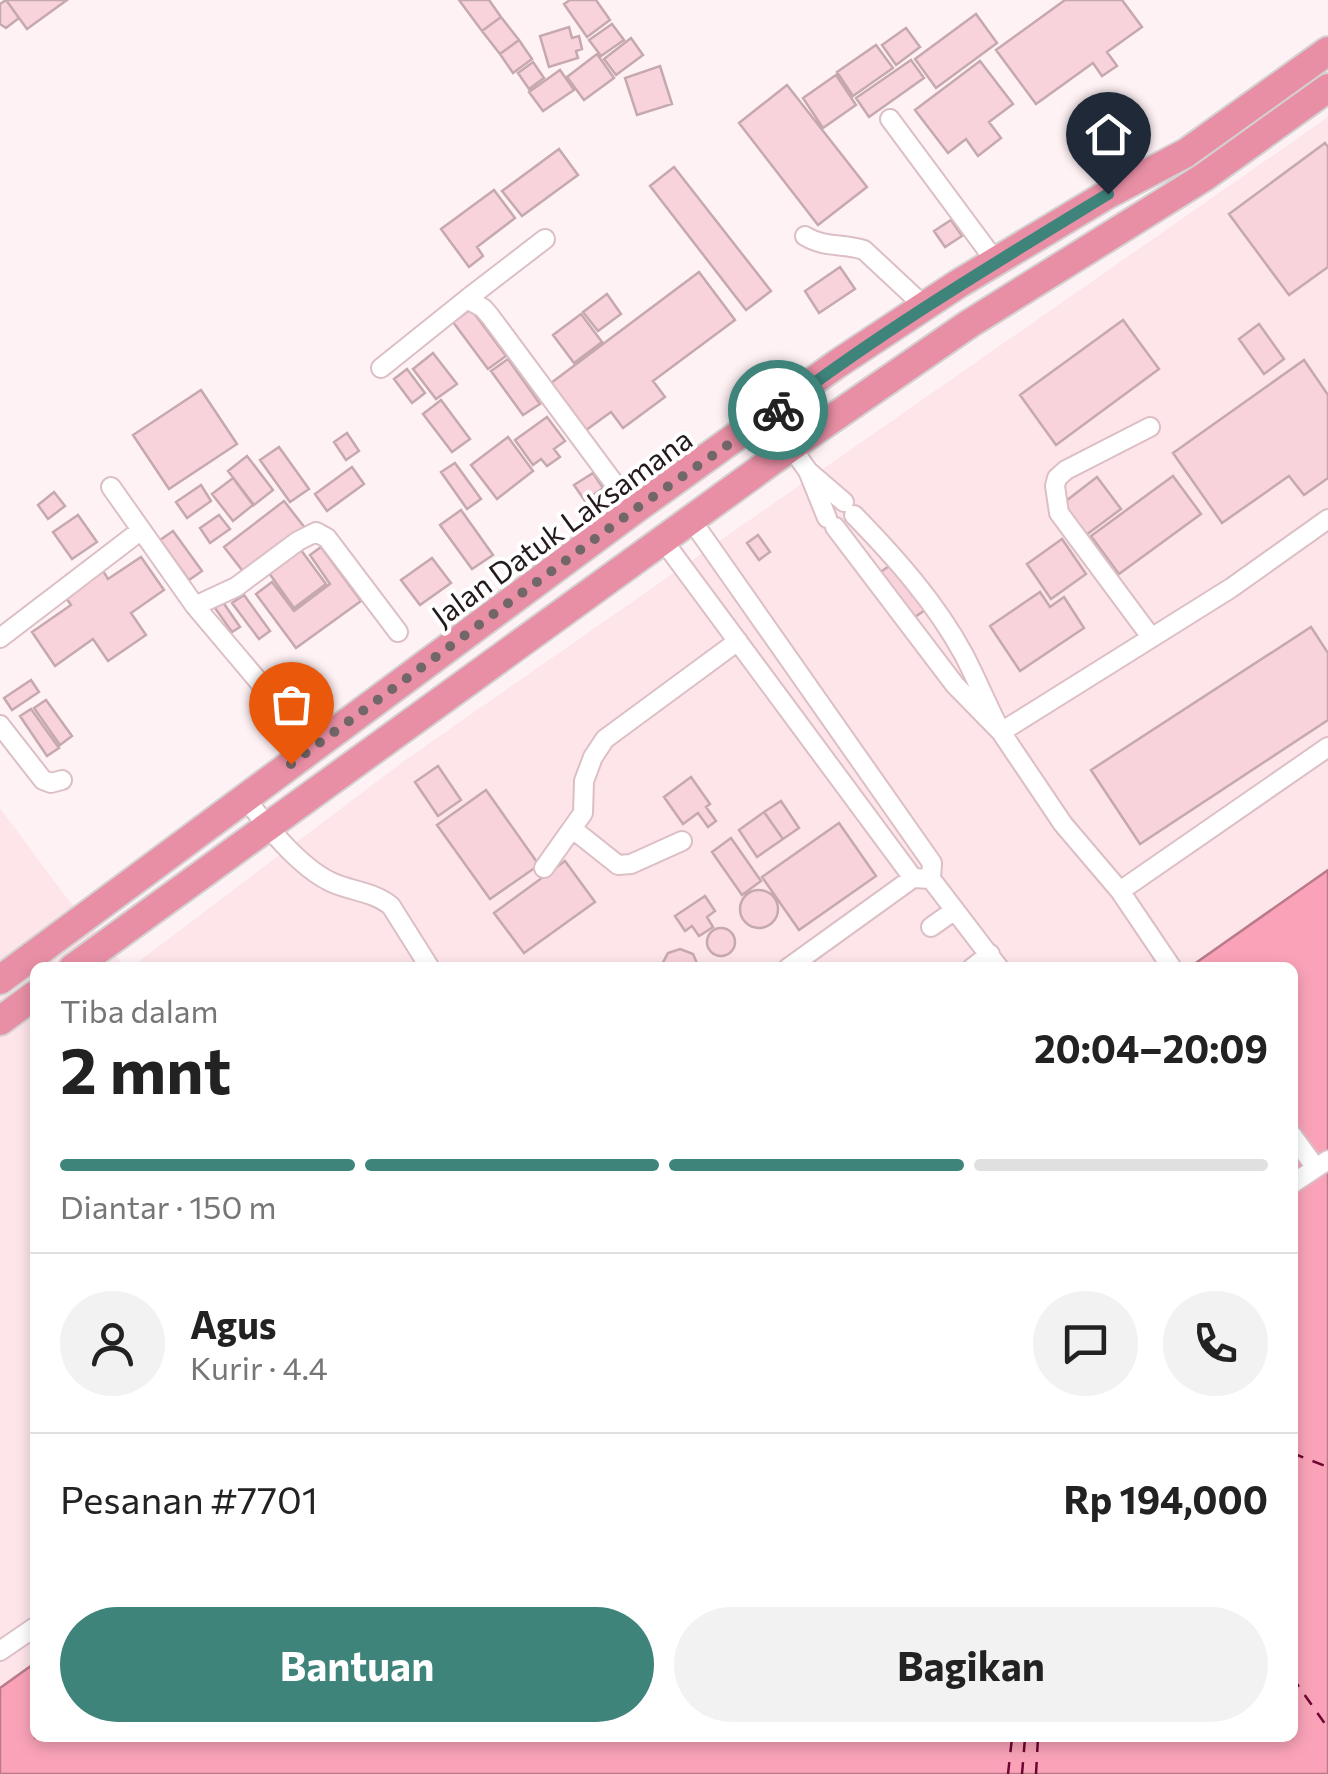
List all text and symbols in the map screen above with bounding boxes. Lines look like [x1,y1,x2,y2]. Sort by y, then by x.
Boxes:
pin [1066,92,1151,195]
icon: home [1081,107,1136,162]
courier [728,360,828,460]
icon: bike [751,383,806,438]
street label: Jalan Datuk Laksamana [424,419,698,633]
pin [249,662,334,765]
icon: bag [264,677,319,732]
text: Tiba dalam [60,990,219,1030]
text: 20:04–20:09 [1034,1024,1268,1071]
text: 2 mnt [60,1028,231,1107]
text: Diantar · 150 m [60,1186,276,1226]
button: person [60,1291,165,1396]
button: chat [1033,1291,1138,1396]
button: phone [1163,1291,1268,1396]
text: Agus [190,1300,277,1347]
text: Kurir · 4.4 [190,1347,328,1387]
text: Pesanan #7701 [60,1475,318,1522]
text: Rp 194,000 [1063,1475,1268,1522]
button: Bantuan [60,1607,654,1722]
button: Bagikan [674,1607,1268,1722]

